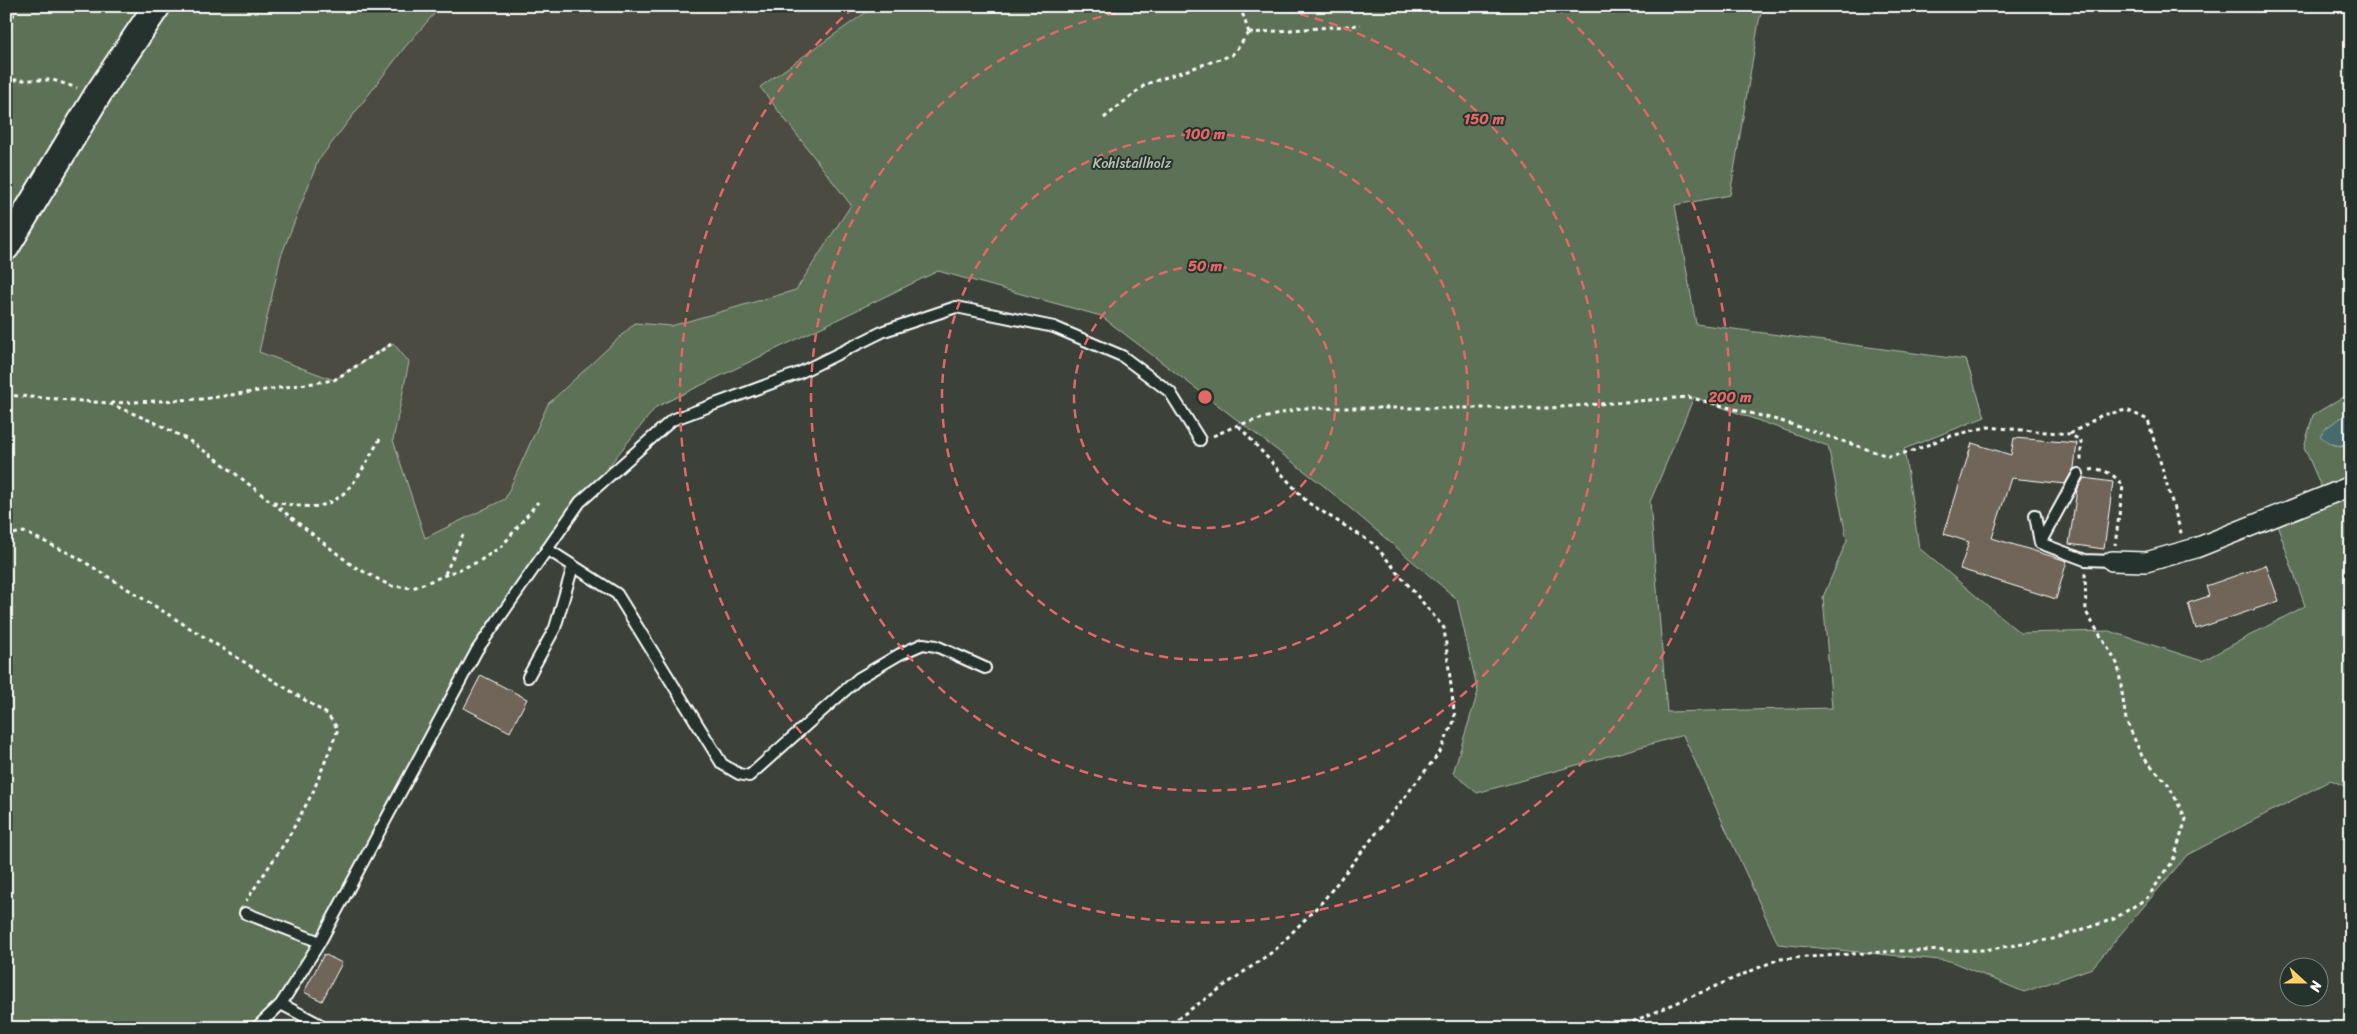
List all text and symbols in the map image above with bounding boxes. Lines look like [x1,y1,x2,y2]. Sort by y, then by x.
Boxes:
text: 150 m [1464,106,1505,132]
text: 100 m [1185,121,1226,147]
park label: Kohlstallholz [1093,151,1172,176]
text: 50 m [1188,253,1223,279]
text: 200 m [1707,384,1752,410]
centre of rings [1196,388,1214,406]
north arrow [2280,956,2330,1006]
text: N [2302,977,2329,996]

